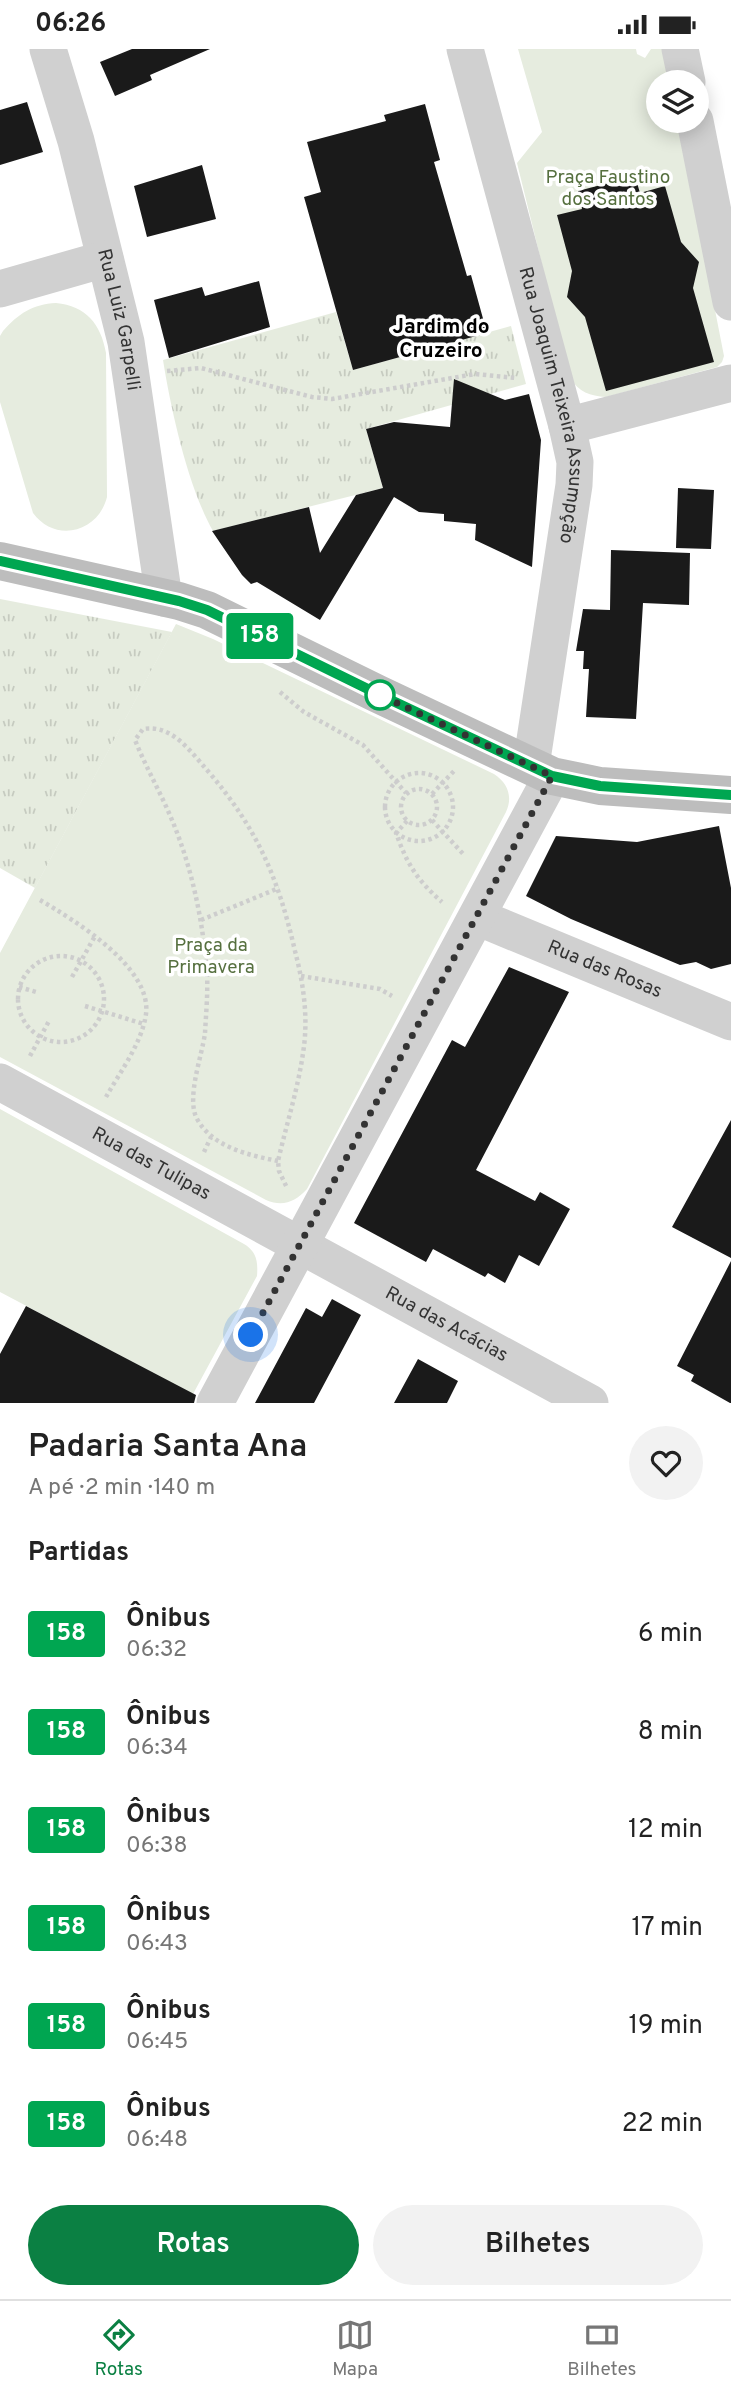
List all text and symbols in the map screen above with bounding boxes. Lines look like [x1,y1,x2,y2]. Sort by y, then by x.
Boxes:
text: 06:26 [35,8,106,41]
map controls [646,70,709,133]
button: layers [646,70,709,133]
park label: Praça Faustino dos Santos [546,166,670,212]
street label: Rua Luiz Garpelli [91,246,145,392]
street label: Rua Joaquim Teixeira Assumpção [513,264,587,545]
district label: Jardim do Cruzeiro [392,314,490,365]
line badge: 158 [220,613,300,659]
text: 158 [240,621,280,651]
unlabelled marker [365,680,395,710]
park label: Praça da Primavera [167,934,255,980]
street label: Rua das Rosas [544,935,665,1004]
street label: Rua das Tulipas [87,1122,215,1206]
street label: Rua das Acácias [381,1282,512,1368]
your location [233,1317,268,1352]
button: heart [629,1426,703,1500]
text: Padaria Santa Ana [28,1427,307,1469]
text: A pé · 2 min · 140 m [28,1474,215,1503]
text: Partidas [28,1537,129,1570]
text: Ônibus [126,1603,211,1636]
text: 6 min [638,1618,703,1651]
text: 158 [47,1619,86,1649]
text: 06:32 [126,1636,187,1665]
text: Ônibus [126,1701,211,1734]
text: 8 min [638,1716,703,1749]
text: 158 [47,1717,86,1747]
text: 06:34 [126,1734,188,1763]
text: Ônibus [126,1799,211,1832]
text: 12 min [628,1814,703,1847]
text: 158 [47,1815,86,1845]
text: 06:38 [126,1832,188,1861]
text: Ônibus [126,1897,211,1930]
text: 17 min [631,1912,703,1945]
text: 158 [47,1913,86,1943]
text: 06:43 [126,1930,188,1959]
text: Ônibus [126,1995,211,2028]
text: 19 min [628,2010,703,2043]
text: 158 [47,2011,86,2041]
text: 06:45 [126,2028,188,2057]
text: Ônibus [126,2093,211,2126]
text: 22 min [622,2108,703,2141]
text: 158 [47,2109,86,2139]
text: 06:48 [126,2126,188,2155]
button: Rotas [28,2205,359,2285]
button: Bilhetes [373,2205,703,2285]
tab: Rotas [95,2316,143,2382]
tab: Mapa [332,2316,378,2382]
tab: Bilhetes [567,2316,636,2382]

